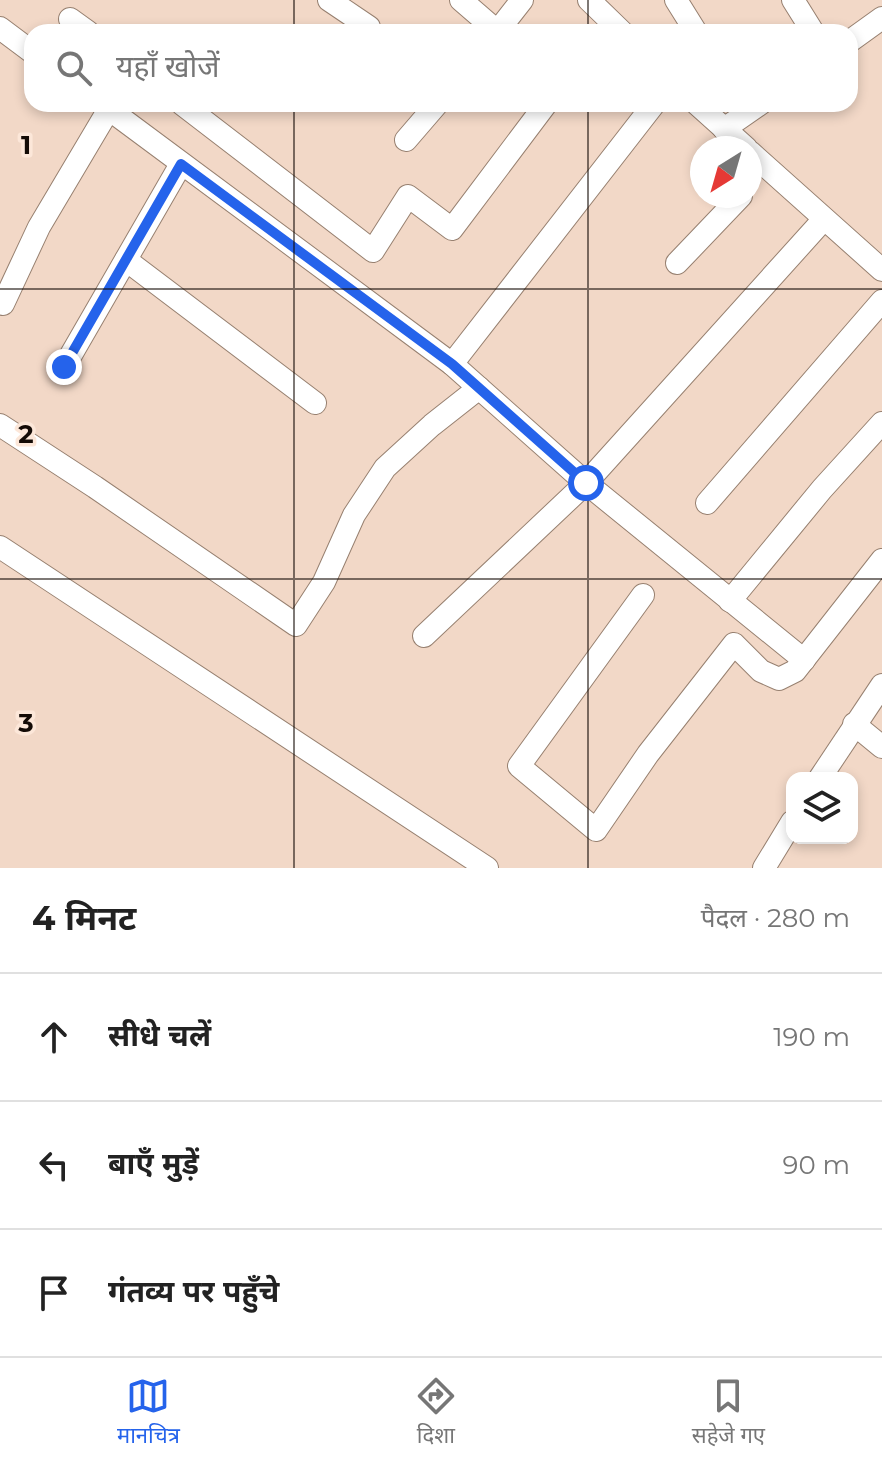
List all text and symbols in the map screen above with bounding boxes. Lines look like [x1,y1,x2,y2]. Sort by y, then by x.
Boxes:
search box [24,24,858,112]
icon: search [52,46,96,90]
text: यहाँ खोजें [116,48,220,85]
text: 1 [21,129,31,161]
north arrow [690,136,762,208]
route end [46,349,82,385]
text: 2 [18,418,34,450]
route start [568,465,604,501]
text: 3 [17,707,34,739]
map controls [786,772,858,844]
button: layers [786,772,858,844]
text: 4 मिनट [32,897,136,939]
text: पैदल · 280 m [701,902,850,934]
icon: ahead [32,1015,76,1059]
text: सीधे चलें [108,1017,211,1054]
text: 190 m [773,1021,850,1053]
icon: left [32,1143,76,1187]
text: बाएँ मुड़ें [108,1145,199,1182]
text: 90 m [783,1149,850,1181]
icon: arrive [32,1271,76,1315]
text: गंतव्य पर पहुँचे [108,1273,279,1310]
tab: मानचित्र [117,1374,180,1452]
tab: दिशा [414,1374,458,1452]
tab: सहेजे गए [692,1374,765,1452]

